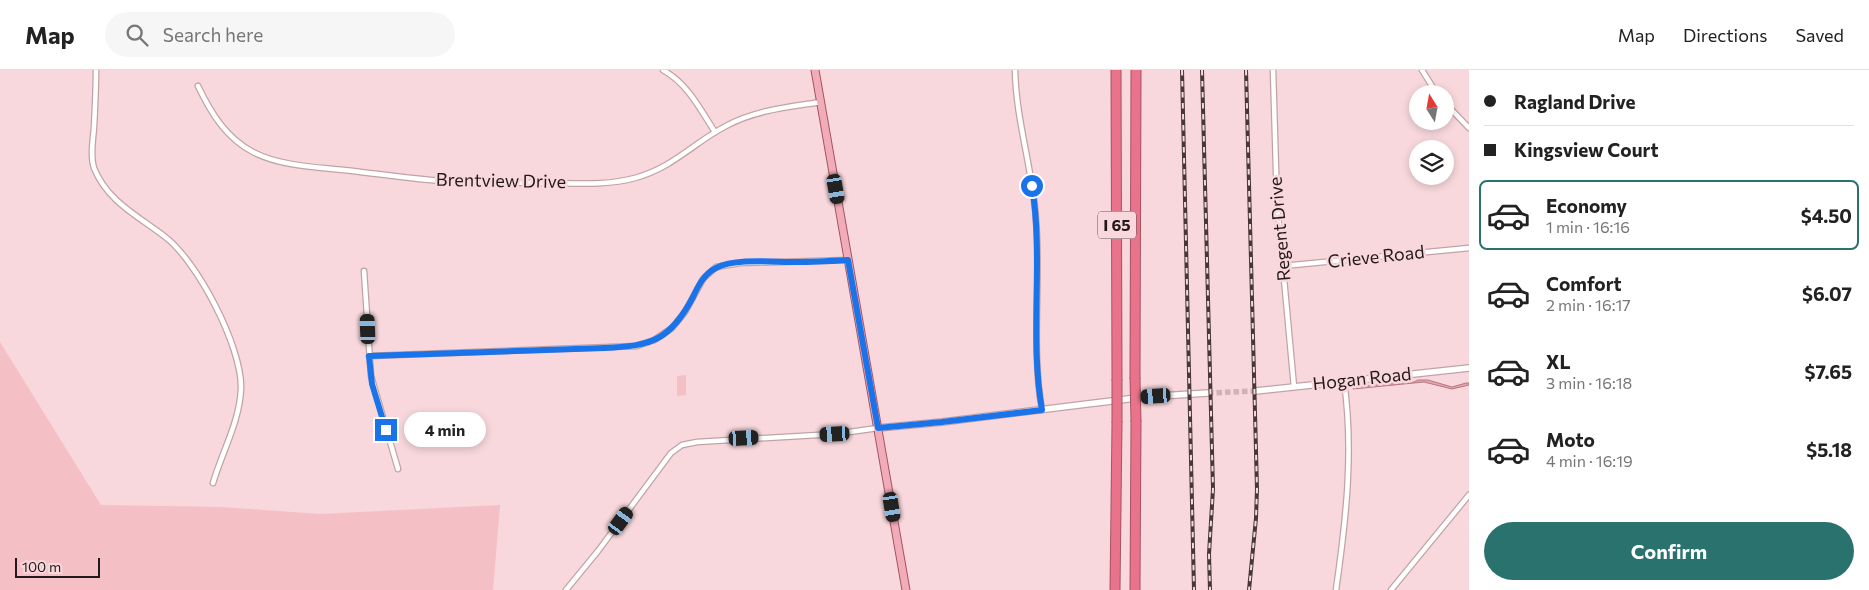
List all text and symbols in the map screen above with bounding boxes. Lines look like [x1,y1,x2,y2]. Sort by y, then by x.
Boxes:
search box [105,12,455,57]
text: Map [25,20,75,49]
icon: search [123,21,151,49]
text: Search here [163,23,263,46]
text: Map [1618,24,1655,46]
text: Directions [1683,24,1767,46]
text: Saved [1795,24,1844,46]
north arrow [1409,85,1454,130]
map controls [1409,85,1454,185]
text: Ragland Drive [1514,90,1635,113]
text: Kingsview Court [1514,138,1658,161]
button: layers [1409,140,1454,185]
street label: Brentview Drive [436,168,566,192]
car [826,173,845,205]
route start [1021,175,1043,197]
street label: Regent Drive [1263,176,1295,282]
icon: car [1486,193,1531,238]
text: Economy [1546,194,1627,217]
text: $4.50 [1801,204,1852,227]
road number: I 65 [1098,212,1136,238]
text: 1 min · 16:16 [1546,217,1630,236]
street label: Crieve Road [1326,240,1425,272]
icon: car [1486,271,1531,316]
text: Comfort [1546,272,1622,295]
text: $6.07 [1802,282,1852,305]
text: 2 min · 16:17 [1546,295,1631,314]
car [359,314,376,344]
icon: car [1486,349,1531,394]
text: XL [1546,350,1571,373]
text: $7.65 [1805,360,1852,383]
street label: Hogan Road [1311,362,1412,394]
text: 3 min · 16:18 [1546,373,1632,392]
car [1140,387,1171,405]
callout: 4 min [404,412,486,448]
route end [375,419,397,441]
text: 4 min [425,420,465,439]
car [819,426,850,442]
icon: car [1486,427,1531,472]
text: Moto [1546,428,1595,451]
car [728,430,759,446]
text: $5.18 [1806,438,1852,461]
text: 4 min · 16:19 [1546,451,1633,470]
car [882,491,901,523]
car [606,504,635,538]
button: Confirm [1484,522,1854,580]
scale bar [15,555,100,578]
text: 100 m [22,558,61,575]

